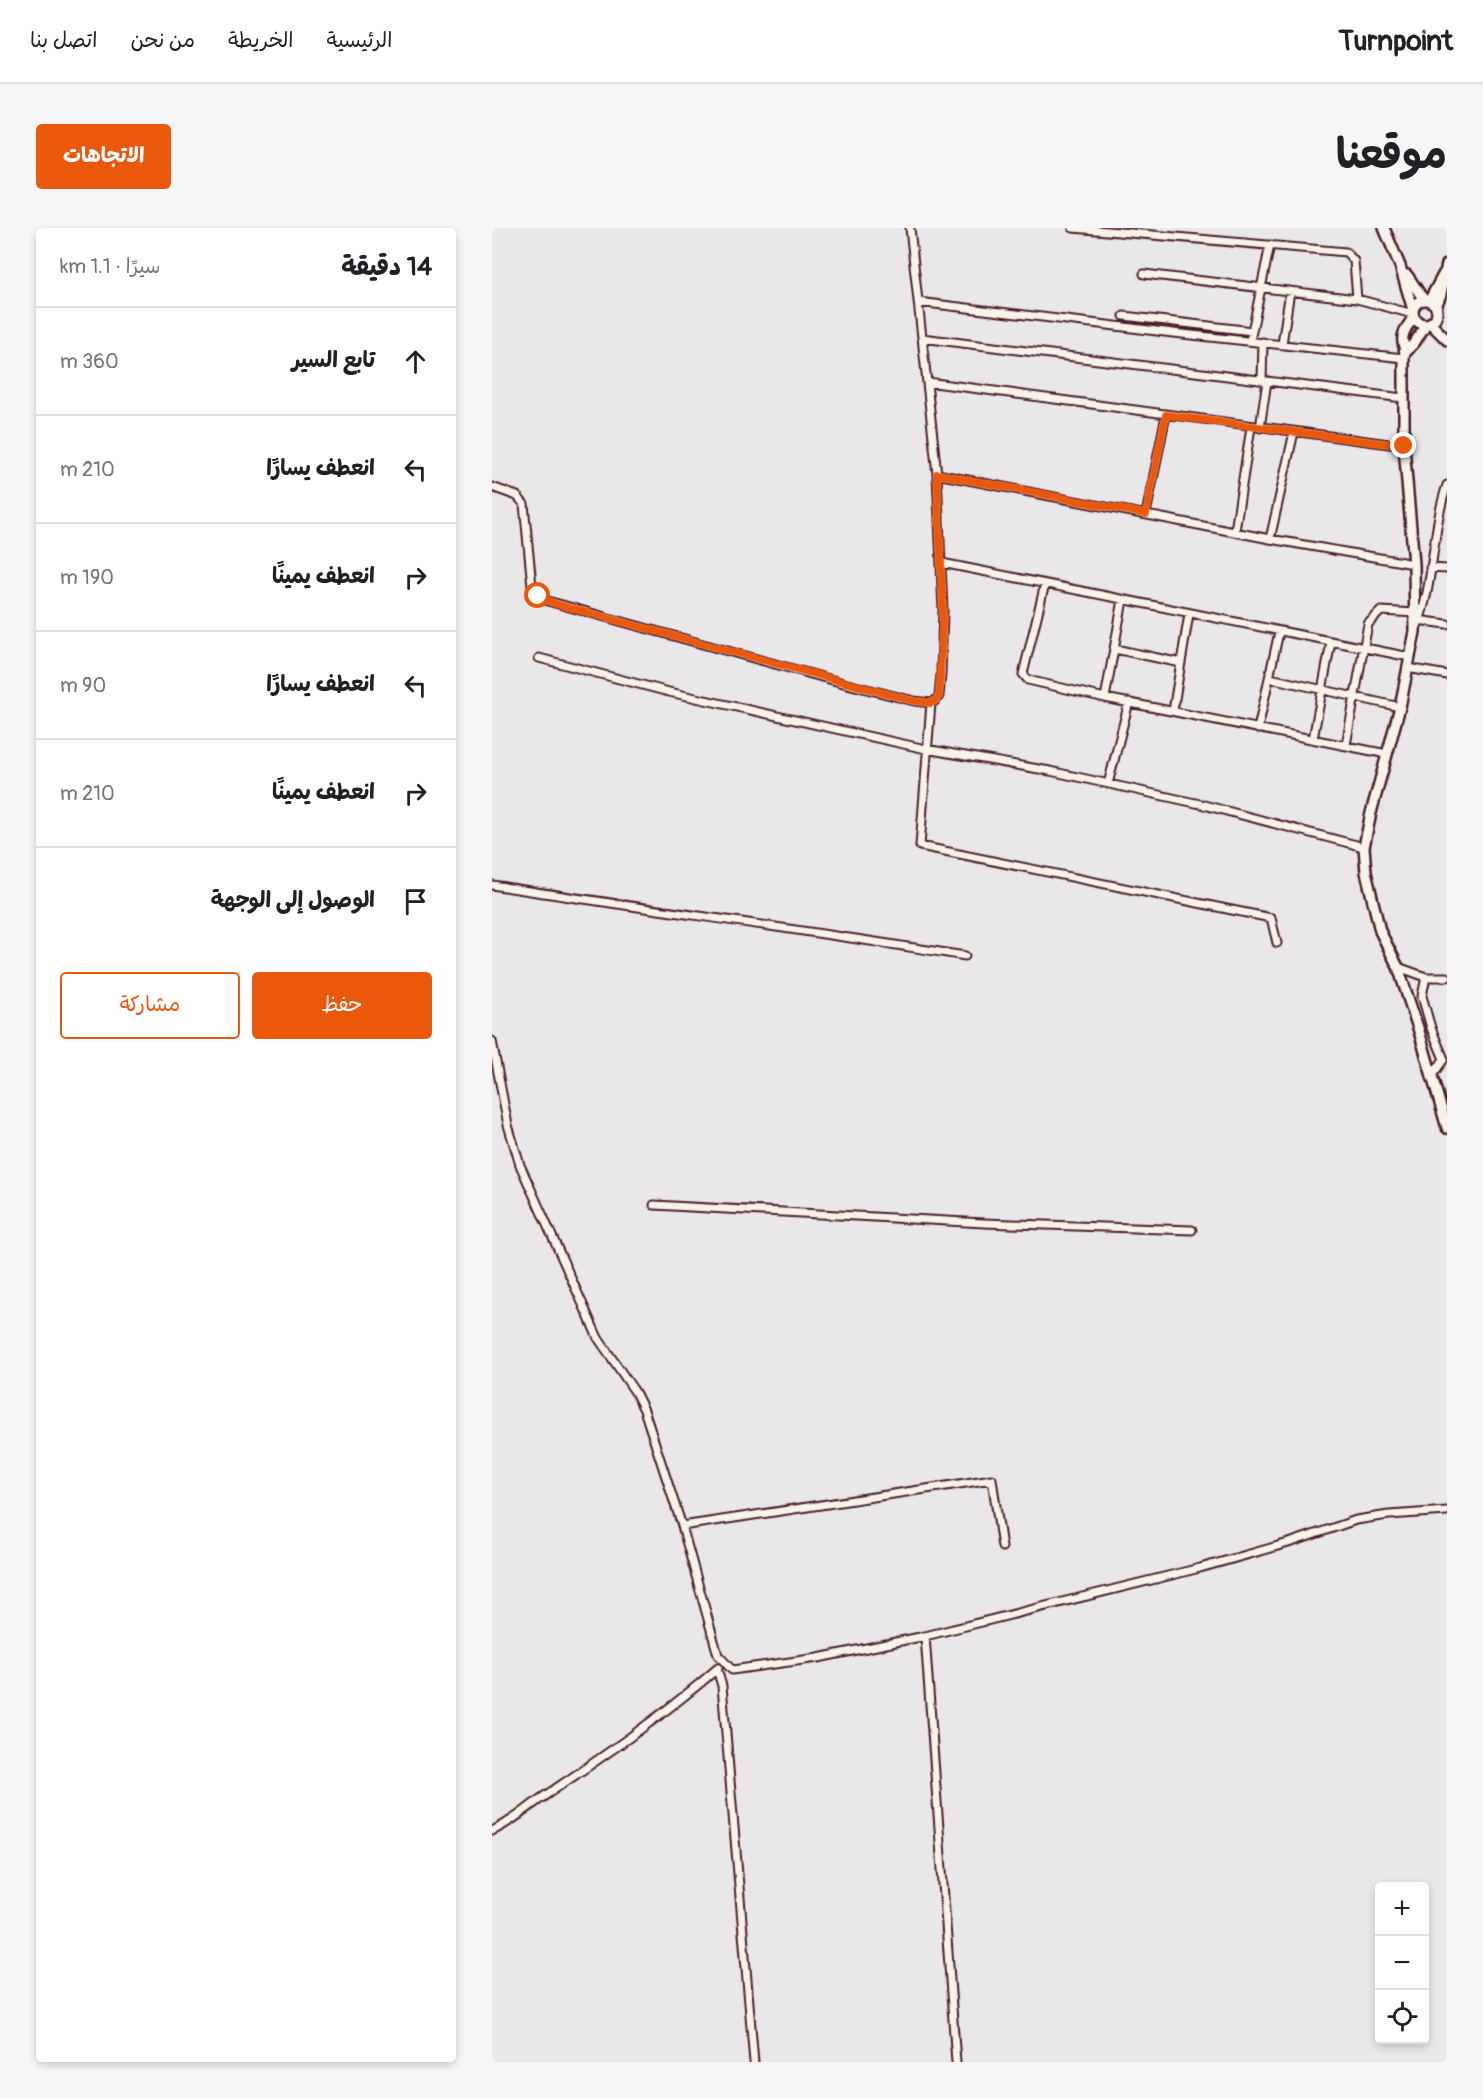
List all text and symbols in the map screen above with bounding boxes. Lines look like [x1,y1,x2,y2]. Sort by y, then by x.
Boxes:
text: Turnpoint [1339,24,1453,59]
text: اتصل بنا [30,27,97,54]
text: من نحن [130,27,195,54]
text: الخريطة [228,27,293,54]
text: الرئيسية [326,27,392,54]
button: الاتجاهات [36,124,171,189]
text: موقعنا [1336,129,1447,181]
text: 14 دقيقة [341,251,432,283]
text: سيرًا · 1.1 km [60,254,160,279]
icon: ahead [399,345,432,378]
text: تابع السير [292,346,375,374]
text: 360 m [60,349,119,374]
route end [1390,432,1416,458]
icon: left [399,453,432,486]
text: انعطف يسارًا [266,454,375,482]
text: 210 m [60,457,115,482]
icon: right [399,561,432,594]
text: انعطف يمينًا [272,562,375,590]
text: 190 m [60,565,114,590]
route start [524,582,550,608]
icon: left [399,669,432,702]
text: انعطف يسارًا [266,670,375,698]
text: 90 m [60,673,106,698]
icon: right [399,777,432,810]
text: انعطف يمينًا [272,778,375,806]
text: 210 m [60,781,115,806]
icon: arrive [399,885,432,918]
text: الوصول إلى الوجهة [211,886,375,914]
button: مشاركة [60,972,240,1039]
button: حفظ [252,972,432,1039]
map controls [1375,1882,1429,2044]
button: + [1375,1882,1429,1936]
button: − [1375,1936,1429,1990]
button: locate [1375,1990,1429,2044]

